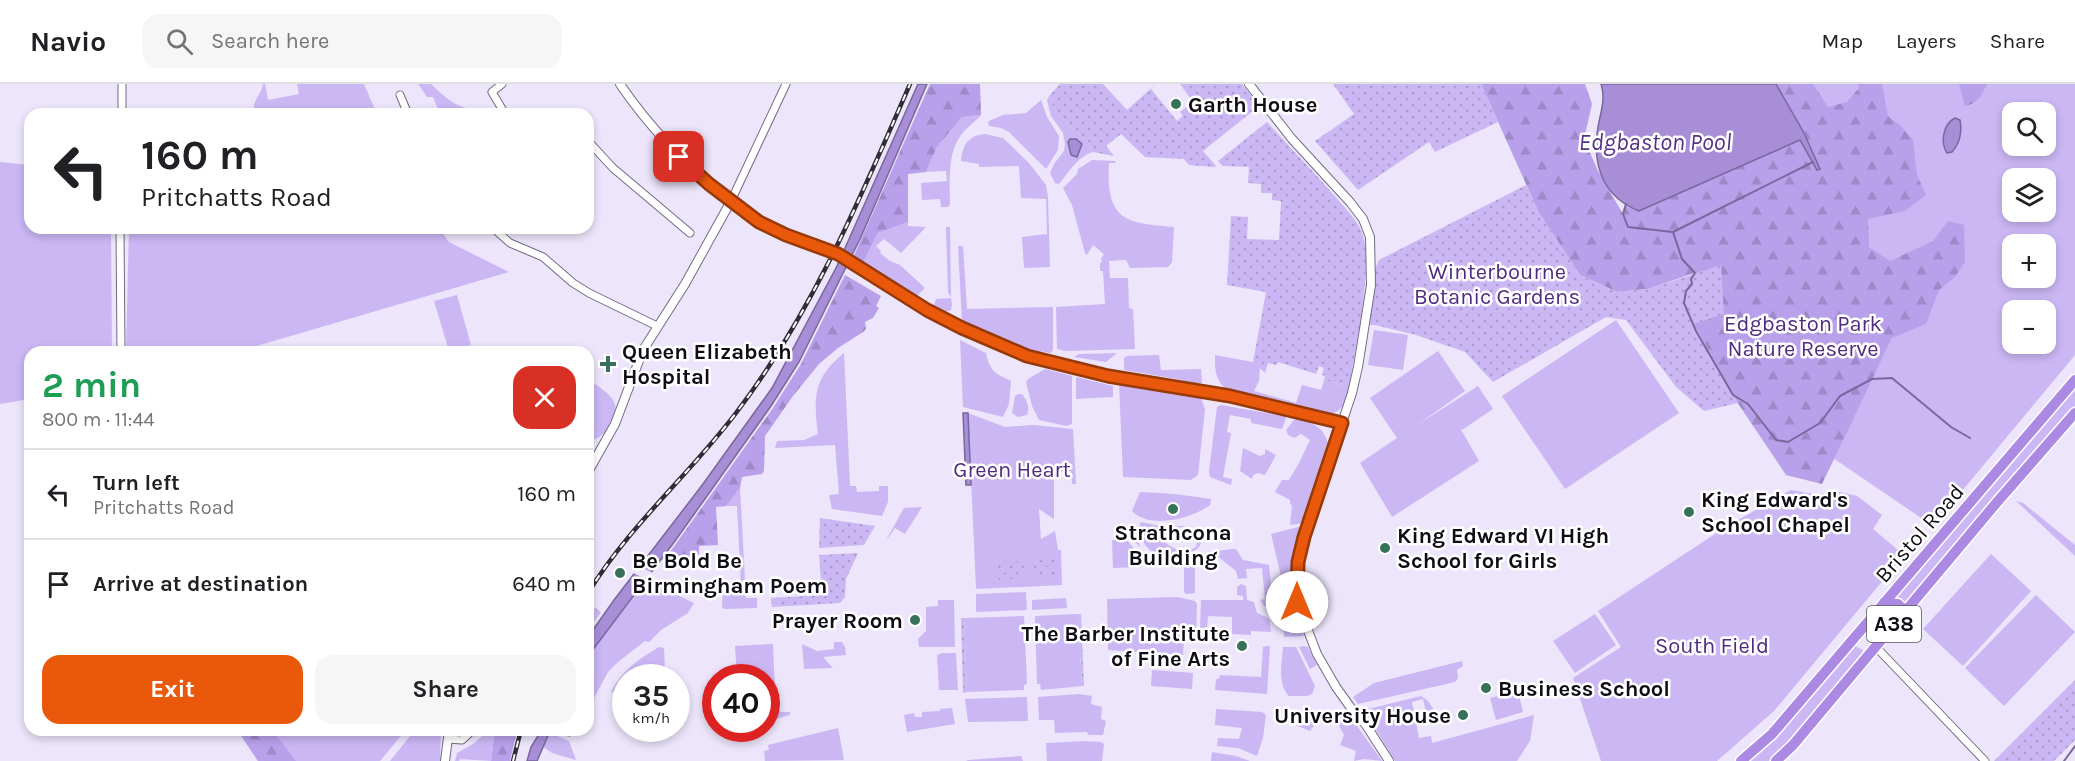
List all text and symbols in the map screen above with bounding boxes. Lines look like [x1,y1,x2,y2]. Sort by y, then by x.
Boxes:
search box [142,14,562,68]
text: Navio [30,25,106,58]
icon: search [163,25,196,58]
text: Search here [211,28,329,54]
text: Map [1821,29,1863,53]
text: Layers [1896,29,1957,53]
text: Share [1990,29,2045,53]
place label: Garth House [1188,92,1317,118]
marker: Garth House [1169,97,1183,111]
map controls [2002,102,2056,354]
button: search [2002,102,2056,156]
water label: Edgbaston Pool [1579,128,1731,156]
text: 160 m [141,130,259,180]
pin [653,131,704,182]
icon: left [42,132,120,210]
icon: arrive [662,140,695,173]
button: layers [2002,168,2056,222]
text: Pritchatts Road [141,181,332,213]
button: + [2002,234,2056,288]
park label: Winterbourne Botanic Gardens [1414,259,1580,310]
button: − [2002,300,2056,354]
park label: Edgbaston Park Nature Reserve [1724,311,1882,362]
place label: Queen Elizabeth Hospital [622,339,792,390]
marker: Queen Elizabeth Hospital [599,355,617,373]
text: 2 min [42,364,141,406]
button: close [513,366,576,429]
text: 800 m · 11:44 [42,408,155,431]
park label: Green Heart [953,457,1071,483]
text: Turn left [93,470,180,496]
icon: left [42,478,75,511]
street label: Bristol Road [1870,479,1970,588]
text: 160 m [517,481,576,507]
place label: King Edward's School Chapel [1701,487,1850,538]
text: Pritchatts Road [93,496,235,519]
marker: Strathcona Building [1166,502,1180,516]
marker: King Edward's School Chapel [1682,505,1696,519]
place label: Strathcona Building [1114,520,1232,571]
place label: King Edward VI High School for Girls [1397,523,1609,574]
marker: King Edward VI High School for Girls [1378,541,1392,555]
place label: Be Bold Be Birmingham Poem [632,548,828,599]
marker: Be Bold Be Birmingham Poem [613,566,627,580]
icon: arrive [42,568,75,601]
position arrow [1265,570,1329,634]
text: Arrive at destination [93,571,308,597]
text: 640 m [512,571,576,597]
road number: A38 [1867,606,1921,642]
place label: Prayer Room [772,608,903,634]
marker: Prayer Room [908,613,922,627]
place label: The Barber Institute of Fine Arts [1022,621,1230,672]
park label: South Field [1655,633,1769,659]
marker: The Barber Institute of Fine Arts [1235,639,1249,653]
button: Exit [42,655,303,724]
button: Share [315,655,576,724]
speed limit sign: 40 [702,664,780,742]
place label: Business School [1498,676,1670,702]
text: 35 [633,678,669,714]
marker: Business School [1479,681,1493,695]
place label: University House [1274,703,1451,729]
marker: University House [1456,708,1470,722]
text: km/h [632,709,670,727]

